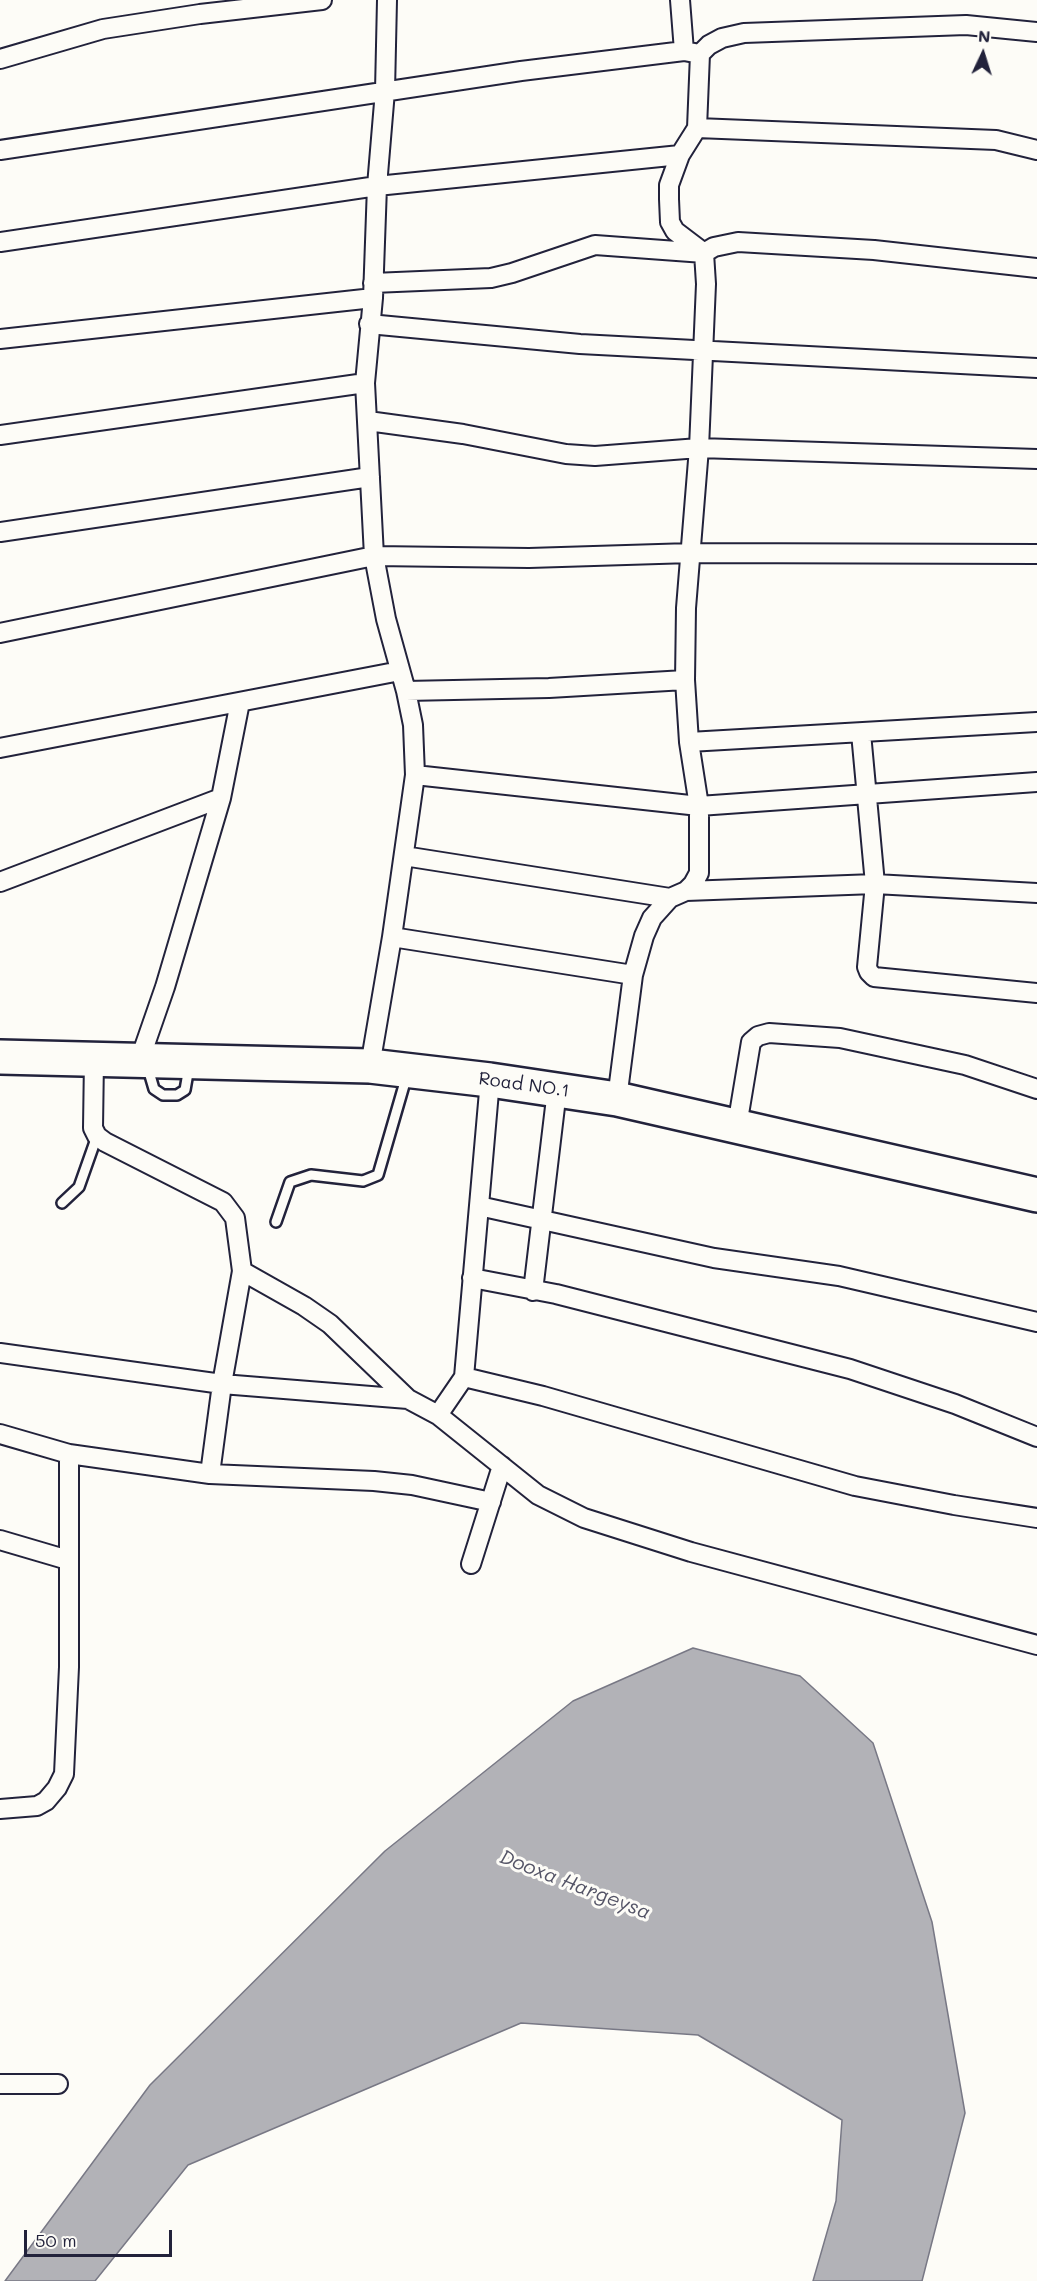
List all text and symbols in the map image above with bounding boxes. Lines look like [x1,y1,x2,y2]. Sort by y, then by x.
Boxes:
north arrow [953,24,1013,84]
text: N [977,25,991,46]
street label: Road NO.1 [477,1068,571,1102]
water label: Dooxa Hargeysa [496,1845,654,1925]
scale bar [27,2218,176,2256]
text: 50 m [35,2228,77,2252]

